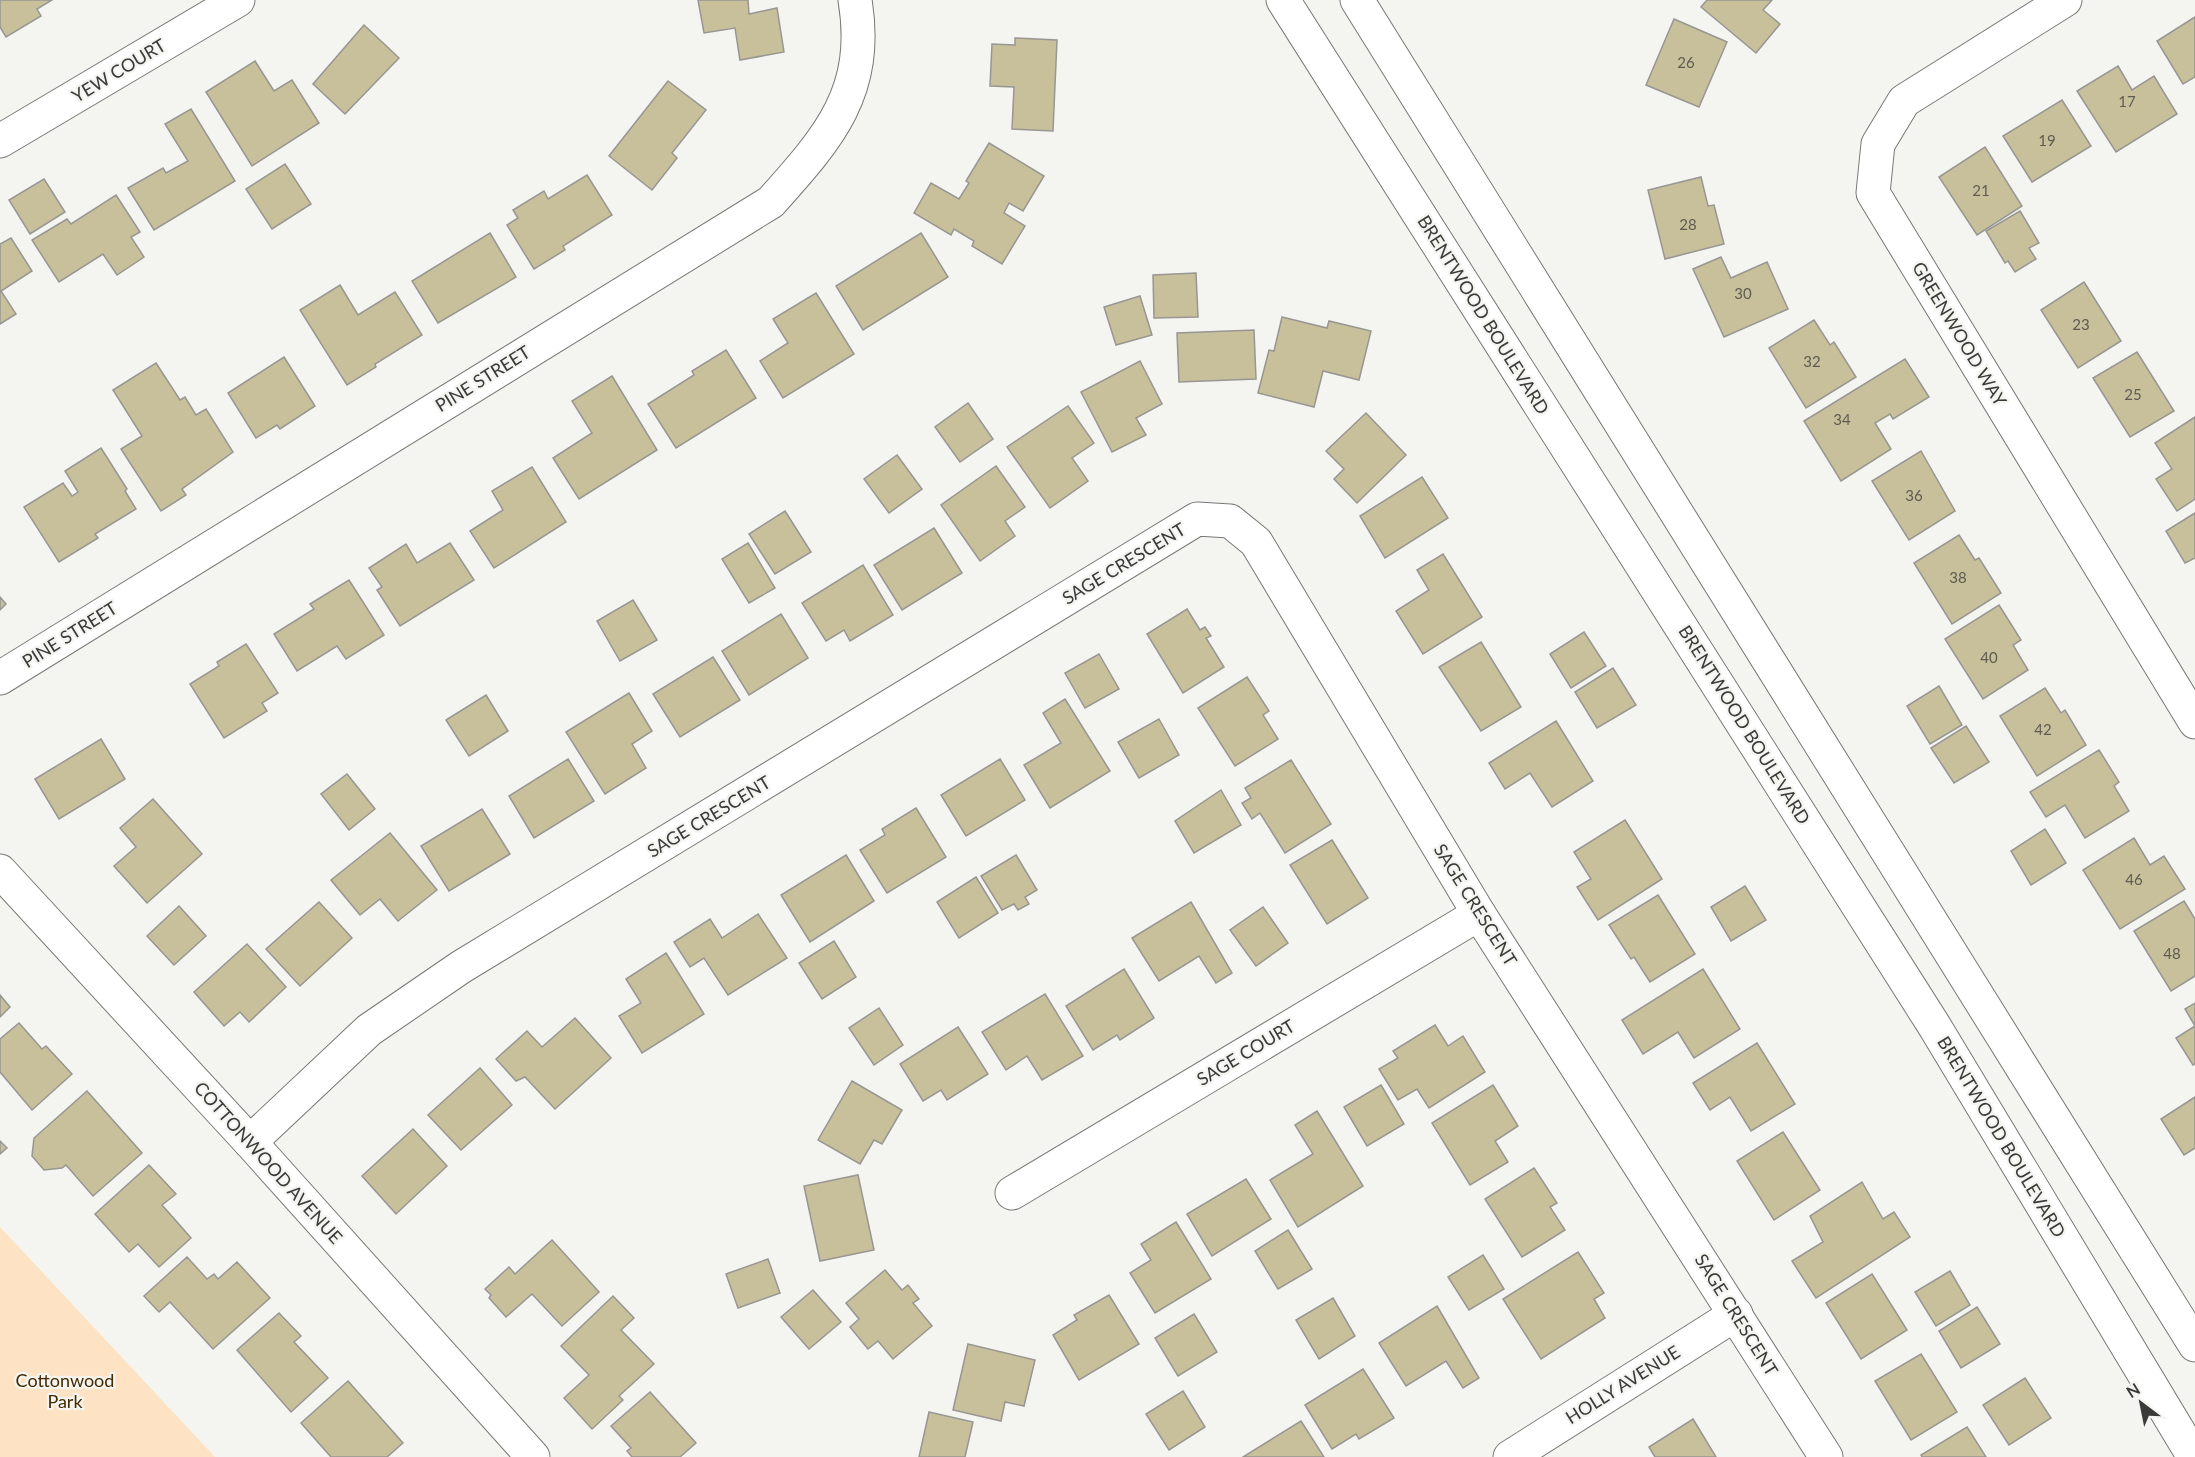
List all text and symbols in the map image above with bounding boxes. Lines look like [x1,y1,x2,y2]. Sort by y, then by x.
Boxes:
street label: YEW COURT [68,33,170,107]
house number: 26 [1677,53,1695,71]
house number: 17 [2118,92,2136,110]
house number: 19 [2038,131,2056,149]
house number: 21 [1972,181,1990,199]
street label: BRENTWOOD BOULEVARD [1413,211,1554,418]
house number: 28 [1679,215,1697,233]
street label: GREENWOOD WAY [1908,257,2012,410]
house number: 30 [1734,284,1752,302]
house number: 23 [2072,315,2090,333]
street label: PINE STREET [431,340,534,416]
house number: 32 [1803,352,1821,370]
house number: 25 [2124,385,2142,403]
house number: 34 [1833,410,1851,428]
house number: 36 [1905,486,1923,504]
street label: SAGE CRESCENT [1058,518,1189,609]
house number: 38 [1949,568,1967,586]
street label: PINE STREET [18,596,121,672]
street label: BRENTWOOD BOULEVARD [1674,621,1815,828]
house number: 40 [1980,648,1998,666]
house number: 42 [2034,720,2052,738]
street label: SAGE CRESCENT [643,771,774,862]
street label: SAGE CRESCENT [1429,839,1522,970]
house number: 46 [2125,870,2143,888]
house number: 48 [2163,944,2181,962]
street label: SAGE COURT [1192,1014,1299,1090]
street label: BRENTWOOD BOULEVARD [1933,1032,2071,1241]
street label: COTTONWOOD AVENUE [190,1077,347,1248]
street label: SAGE CRESCENT [1690,1249,1783,1380]
street label: HOLLY AVENUE [1561,1340,1684,1428]
park label: Cottonwood Park [16,1369,114,1412]
north arrow [2111,1373,2171,1433]
text: N [2123,1379,2143,1401]

